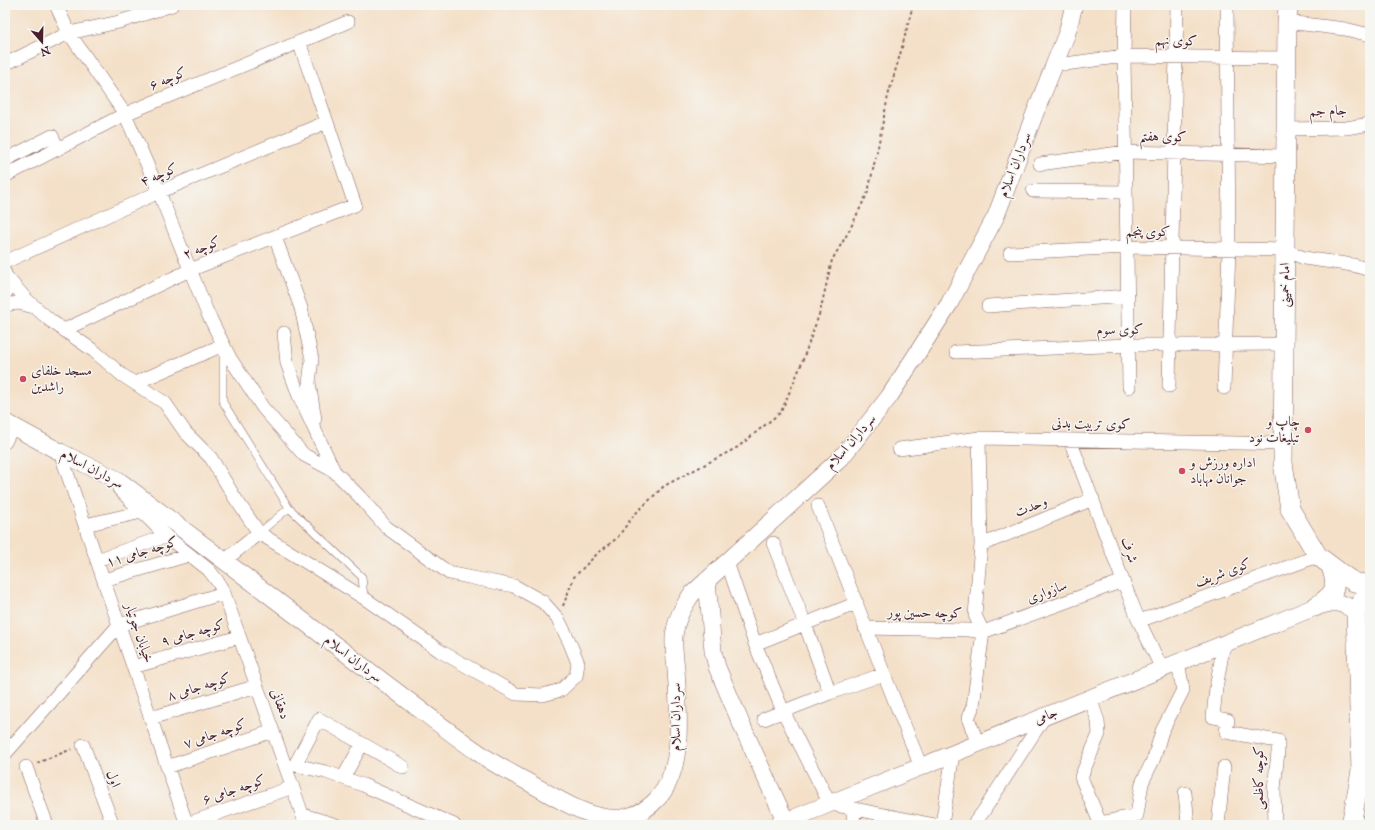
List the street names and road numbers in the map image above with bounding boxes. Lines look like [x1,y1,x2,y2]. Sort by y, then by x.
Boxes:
street label: کوی نهم [1154,32,1197,54]
street label: کوچه ۶ [146,63,190,95]
street label: جام جم [1309,101,1347,125]
street label: کوی هفتم [1139,128,1187,150]
street label: سرداران اسلام [994,130,1039,201]
street label: کوچه ۴ [137,159,181,191]
street label: کوی پنجم [1126,223,1170,245]
street label: کوچه ۲ [180,232,224,264]
street label: امام خمینی [1276,262,1297,308]
street label: کوی سوم [1096,321,1144,342]
street label: سرداران اسلام [822,410,883,476]
street label: کوی تربیت بدنی [1051,414,1131,434]
street label: سرداران اسلام [56,445,127,496]
street label: وحدت [1012,492,1050,522]
street label: کوچه جامی ۱۱ [104,533,180,571]
street label: شرف [1116,535,1142,566]
street label: کوی شریف [1192,554,1254,592]
street label: سازواری [1024,576,1070,608]
street label: خیابان جوتیار [120,599,158,665]
street label: کوچه حسین پور [885,603,963,624]
street label: کوچه جامی ۹ [159,615,227,651]
street label: سرداران اسلام [318,631,386,689]
street label: کوچه جامی ۸ [165,669,233,705]
street label: سرداران اسلام [667,683,688,751]
street label: دهقانی [266,686,294,722]
street label: جامی [1032,703,1060,729]
street label: کوچه جامی ۷ [181,715,249,753]
street label: کوچه کاظمی [1250,746,1268,810]
street label: اول [102,768,124,790]
street label: کوچه جامی ۶ [200,771,268,809]

